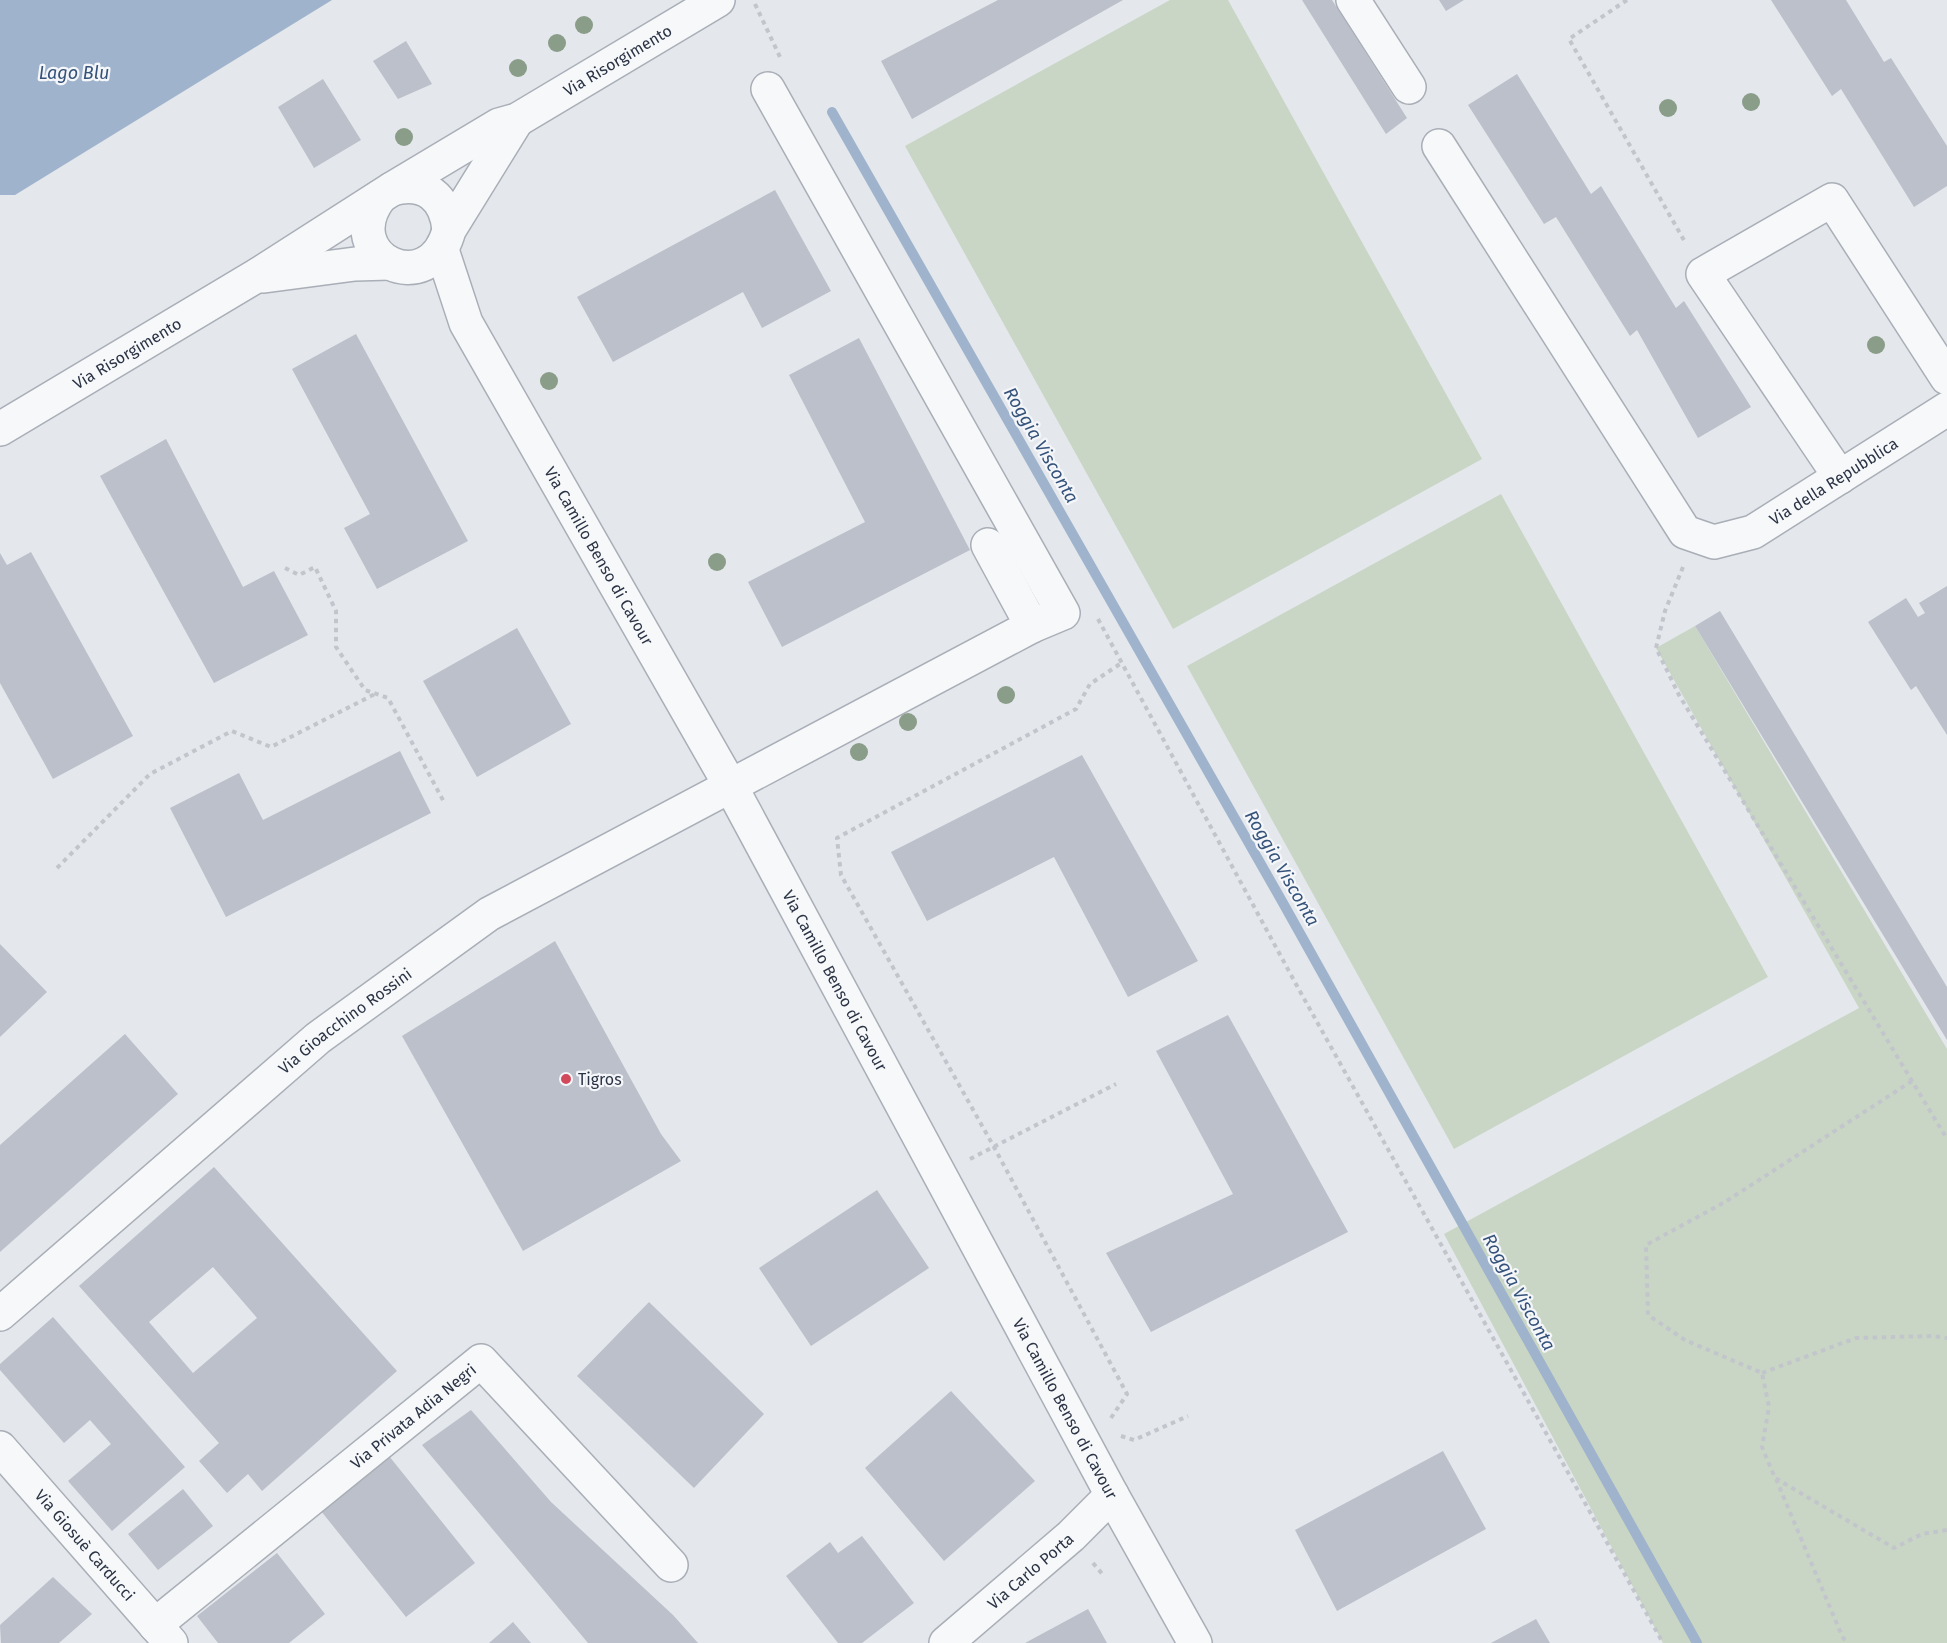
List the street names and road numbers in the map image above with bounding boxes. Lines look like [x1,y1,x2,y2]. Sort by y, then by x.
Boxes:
street label: Via Risorgimento [560,21,675,100]
street label: Via Risorgimento [70,314,185,393]
street label: Via della Repubblica [1766,434,1902,529]
street label: Via Camillo Benso di Cavour [540,464,657,649]
street label: Via Camillo Benso di Cavour [778,887,891,1075]
street label: Via Gioacchino Rossini [275,964,416,1078]
street label: Via Camillo Benso di Cavour [1009,1315,1122,1503]
street label: Via Privata Adia Negri [347,1360,480,1473]
street label: Via Giosuè Carducci [31,1486,139,1605]
street label: Via Carlo Porta [984,1529,1078,1613]

